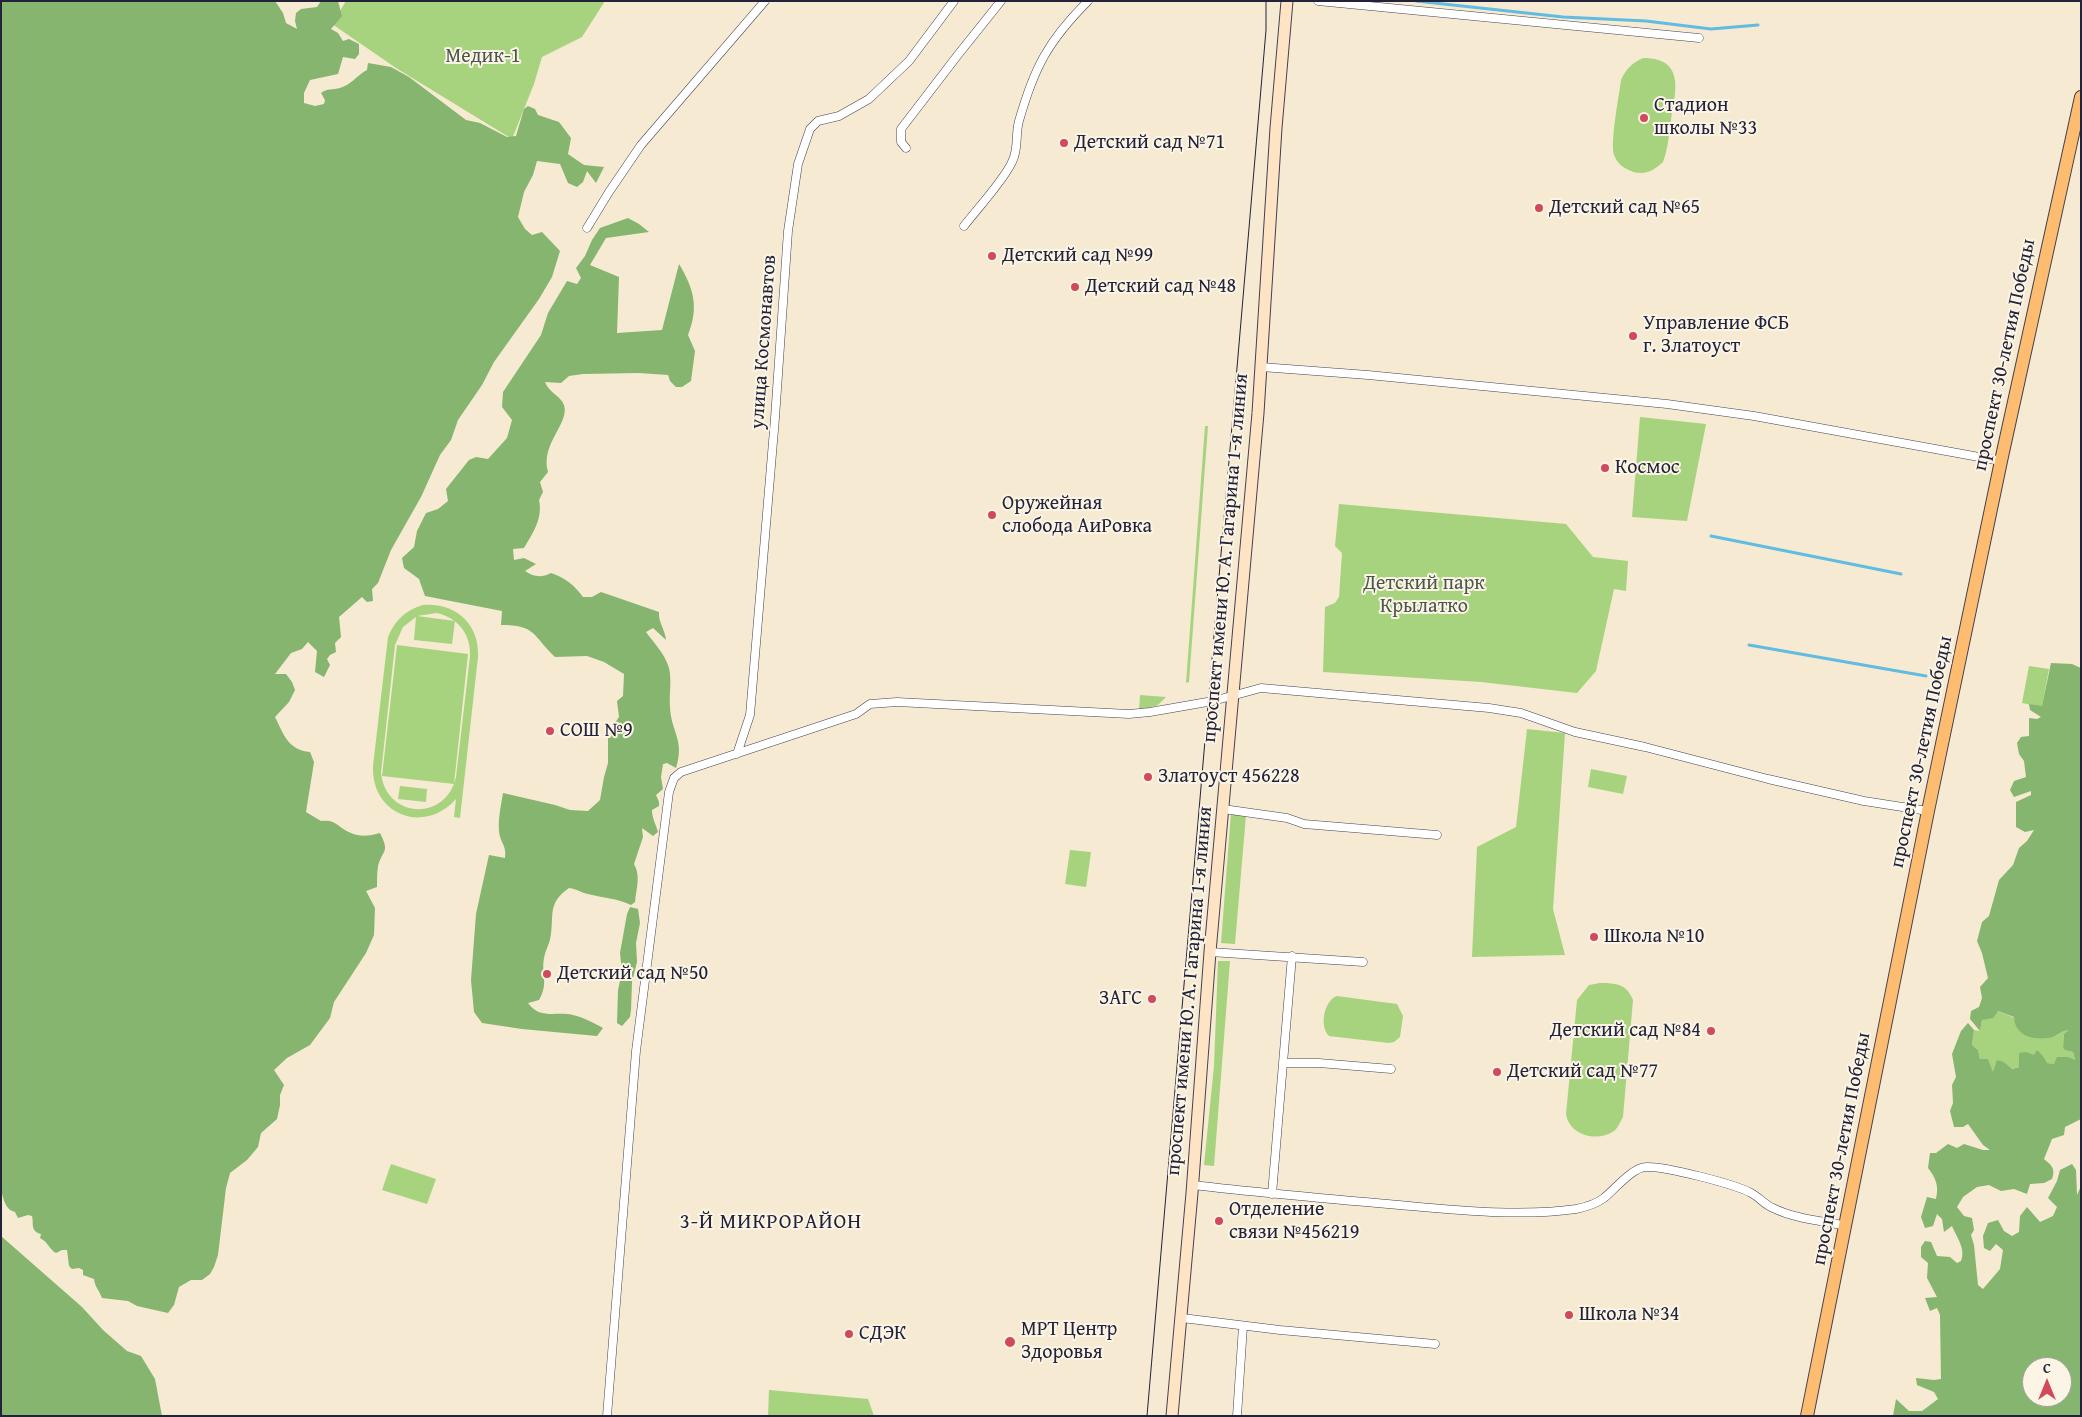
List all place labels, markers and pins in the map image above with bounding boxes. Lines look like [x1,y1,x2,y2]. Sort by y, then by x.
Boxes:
place label: Стадион школы №33 [1654,94,1757,141]
marker: Стадион школы №33 [1638,112,1650,124]
place label: Детский сад №71 [1074,131,1225,155]
marker: Детский сад №71 [1058,137,1070,149]
place label: Детский сад №65 [1549,196,1700,220]
marker: Детский сад №65 [1533,202,1545,214]
place label: Детский сад №99 [1002,244,1153,268]
marker: Детский сад №99 [986,250,998,262]
place label: Детский сад №48 [1085,275,1236,299]
marker: Детский сад №48 [1069,281,1081,293]
place label: Управление ФСБ г. Златоуст [1643,312,1789,359]
marker: Управление ФСБ г. Златоуст [1627,330,1639,342]
place label: Космос [1615,456,1680,480]
marker: Космос [1599,462,1611,474]
place label: Оружейная слобода АиРовка [1002,492,1152,539]
marker: Оружейная слобода АиРовка [986,509,998,521]
place label: СОШ №9 [560,719,633,743]
marker: СОШ №9 [544,725,556,737]
place label: Златоуст 456228 [1158,765,1300,789]
marker: Златоуст 456228 [1142,771,1154,783]
place label: Школа №10 [1604,925,1704,949]
marker: Школа №10 [1588,931,1600,943]
place label: Детский сад №50 [557,962,708,986]
marker: Детский сад №50 [541,968,553,980]
place label: ЗАГС [1099,987,1142,1011]
marker: ЗАГС [1146,993,1158,1005]
place label: Детский сад №84 [1550,1019,1701,1043]
marker: Детский сад №84 [1705,1025,1717,1037]
place label: Детский сад №77 [1507,1060,1658,1084]
marker: Детский сад №77 [1491,1066,1503,1078]
place label: Отделение связи №456219 [1229,1198,1359,1245]
marker: Отделение связи №456219 [1213,1215,1225,1227]
place label: Школа №34 [1579,1303,1679,1327]
marker: Школа №34 [1563,1309,1575,1321]
place label: МРТ Центр Здоровья [1021,1318,1117,1365]
place label: СДЭК [859,1322,906,1346]
marker: СДЭК [843,1328,855,1340]
marker: МРТ Центр Здоровья [1003,1335,1017,1349]

